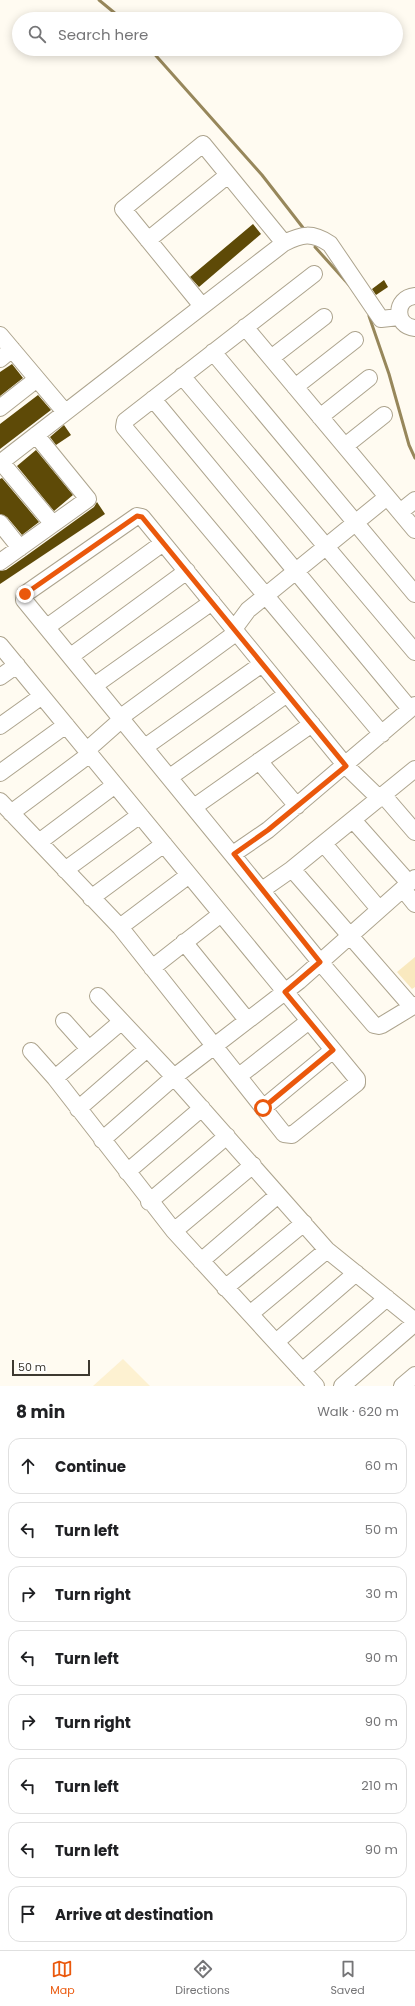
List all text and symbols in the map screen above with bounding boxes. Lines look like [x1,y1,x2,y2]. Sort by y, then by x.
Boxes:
search box [12,12,403,56]
icon: search [26,23,48,45]
text: Search here [58,24,148,45]
route end [16,585,34,603]
route start [254,1099,272,1117]
scale bar [12,1358,90,1377]
text: 50 m [18,1359,46,1375]
text: 8 min [16,1400,65,1424]
text: Walk · 620 m [317,1402,399,1421]
icon: ahead [17,1455,39,1477]
text: Continue [55,1456,126,1477]
text: 60 m [365,1456,398,1475]
icon: left [17,1519,39,1541]
text: Turn left [55,1520,119,1541]
text: 50 m [365,1520,398,1539]
icon: right [17,1583,39,1605]
text: Turn right [55,1584,131,1605]
text: 30 m [365,1584,398,1603]
icon: left [17,1647,39,1669]
text: Turn left [55,1648,119,1669]
text: 90 m [365,1648,398,1667]
icon: right [17,1711,39,1733]
text: Turn right [55,1712,131,1733]
text: 90 m [365,1712,398,1731]
icon: left [17,1775,39,1797]
text: Turn left [55,1776,119,1797]
text: 210 m [361,1776,398,1795]
icon: left [17,1839,39,1861]
text: Turn left [55,1840,119,1861]
text: 90 m [365,1840,398,1859]
icon: arrive [17,1903,39,1925]
text: Arrive at destination [55,1904,213,1925]
tab: Map [50,1958,75,1999]
tab: Directions [175,1958,230,1999]
tab: Saved [330,1958,365,1999]

